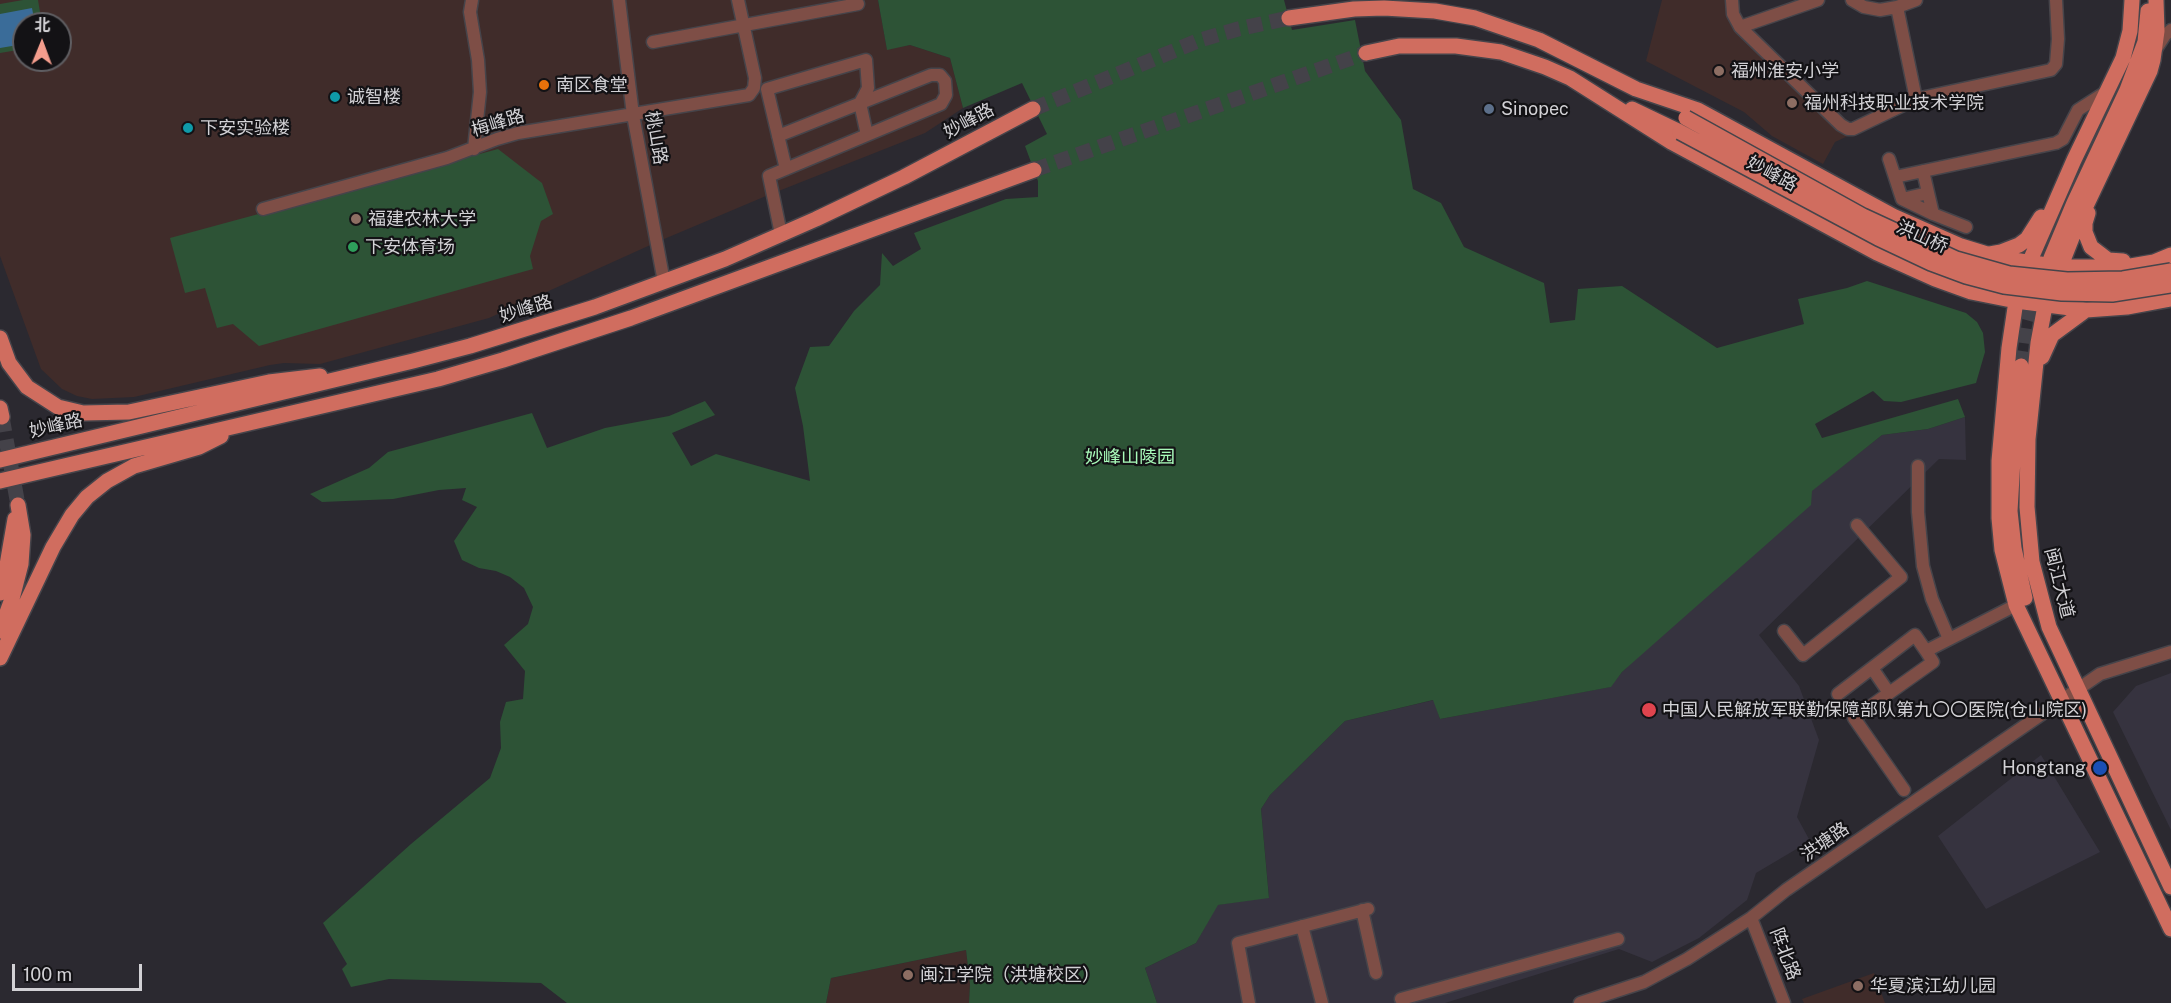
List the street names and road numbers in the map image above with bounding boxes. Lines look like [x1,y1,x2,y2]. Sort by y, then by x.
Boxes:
street label: 妙峰路 [940,99,998,143]
street label: 梅峰路 [469,105,527,141]
street label: 桃山路 [641,110,671,166]
street label: 妙峰路 [1743,152,1801,196]
street label: 洪山桥 [1893,216,1951,258]
street label: 妙峰路 [497,291,555,327]
street label: 妙峰路 [27,409,85,443]
street label: 闽江大道 [2040,545,2078,621]
street label: 洪塘路 [1797,818,1853,866]
street label: 阵北路 [1765,925,1805,983]

